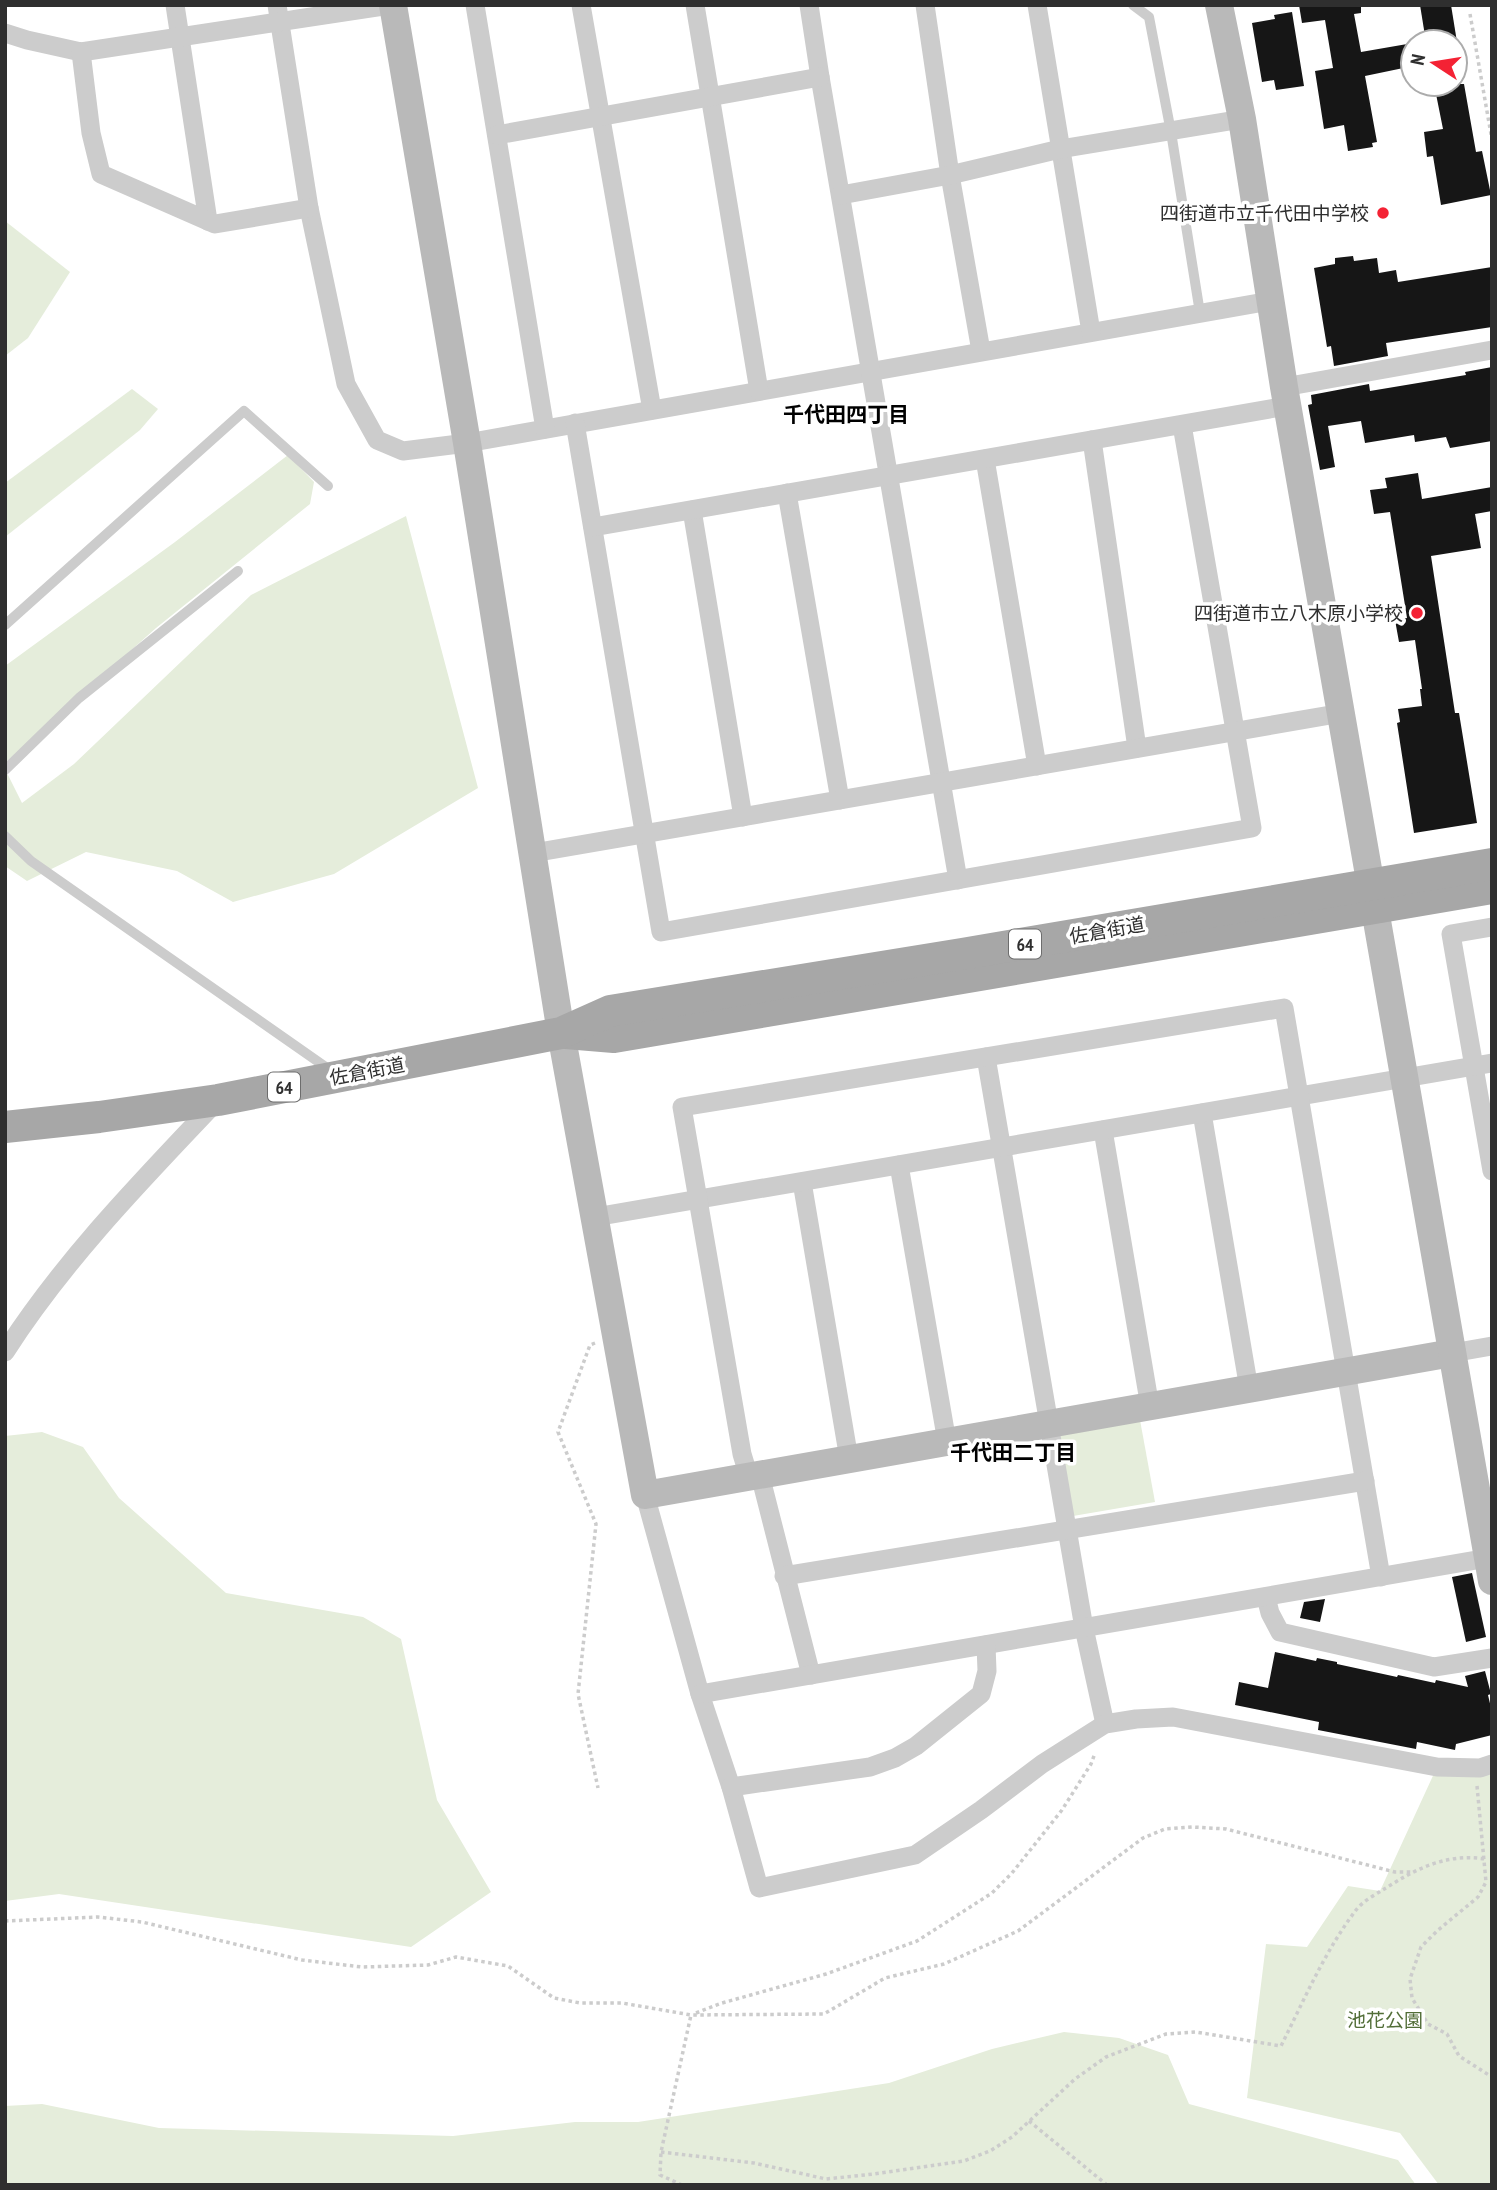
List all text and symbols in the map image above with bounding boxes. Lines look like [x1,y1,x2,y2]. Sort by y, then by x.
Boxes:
north arrow [1399,28,1469,98]
text: N [1405,52,1430,67]
place label: 四街道市立千代田中学校 [1160,201,1369,225]
marker: 四街道市立千代田中学校 [1375,205,1391,221]
district label: 千代田四丁目 [783,401,909,428]
place label: 四街道市立八木原小学校 [1194,601,1403,625]
marker: 四街道市立八木原小学校 [1409,605,1425,621]
street label: 佐倉街道 [1067,912,1147,948]
road number: 64 [1009,930,1041,959]
street label: 佐倉街道 [327,1052,407,1090]
road number: 64 [268,1072,300,1102]
district label: 千代田二丁目 [950,1439,1076,1466]
park label: 池花公園 [1347,2008,1423,2032]

